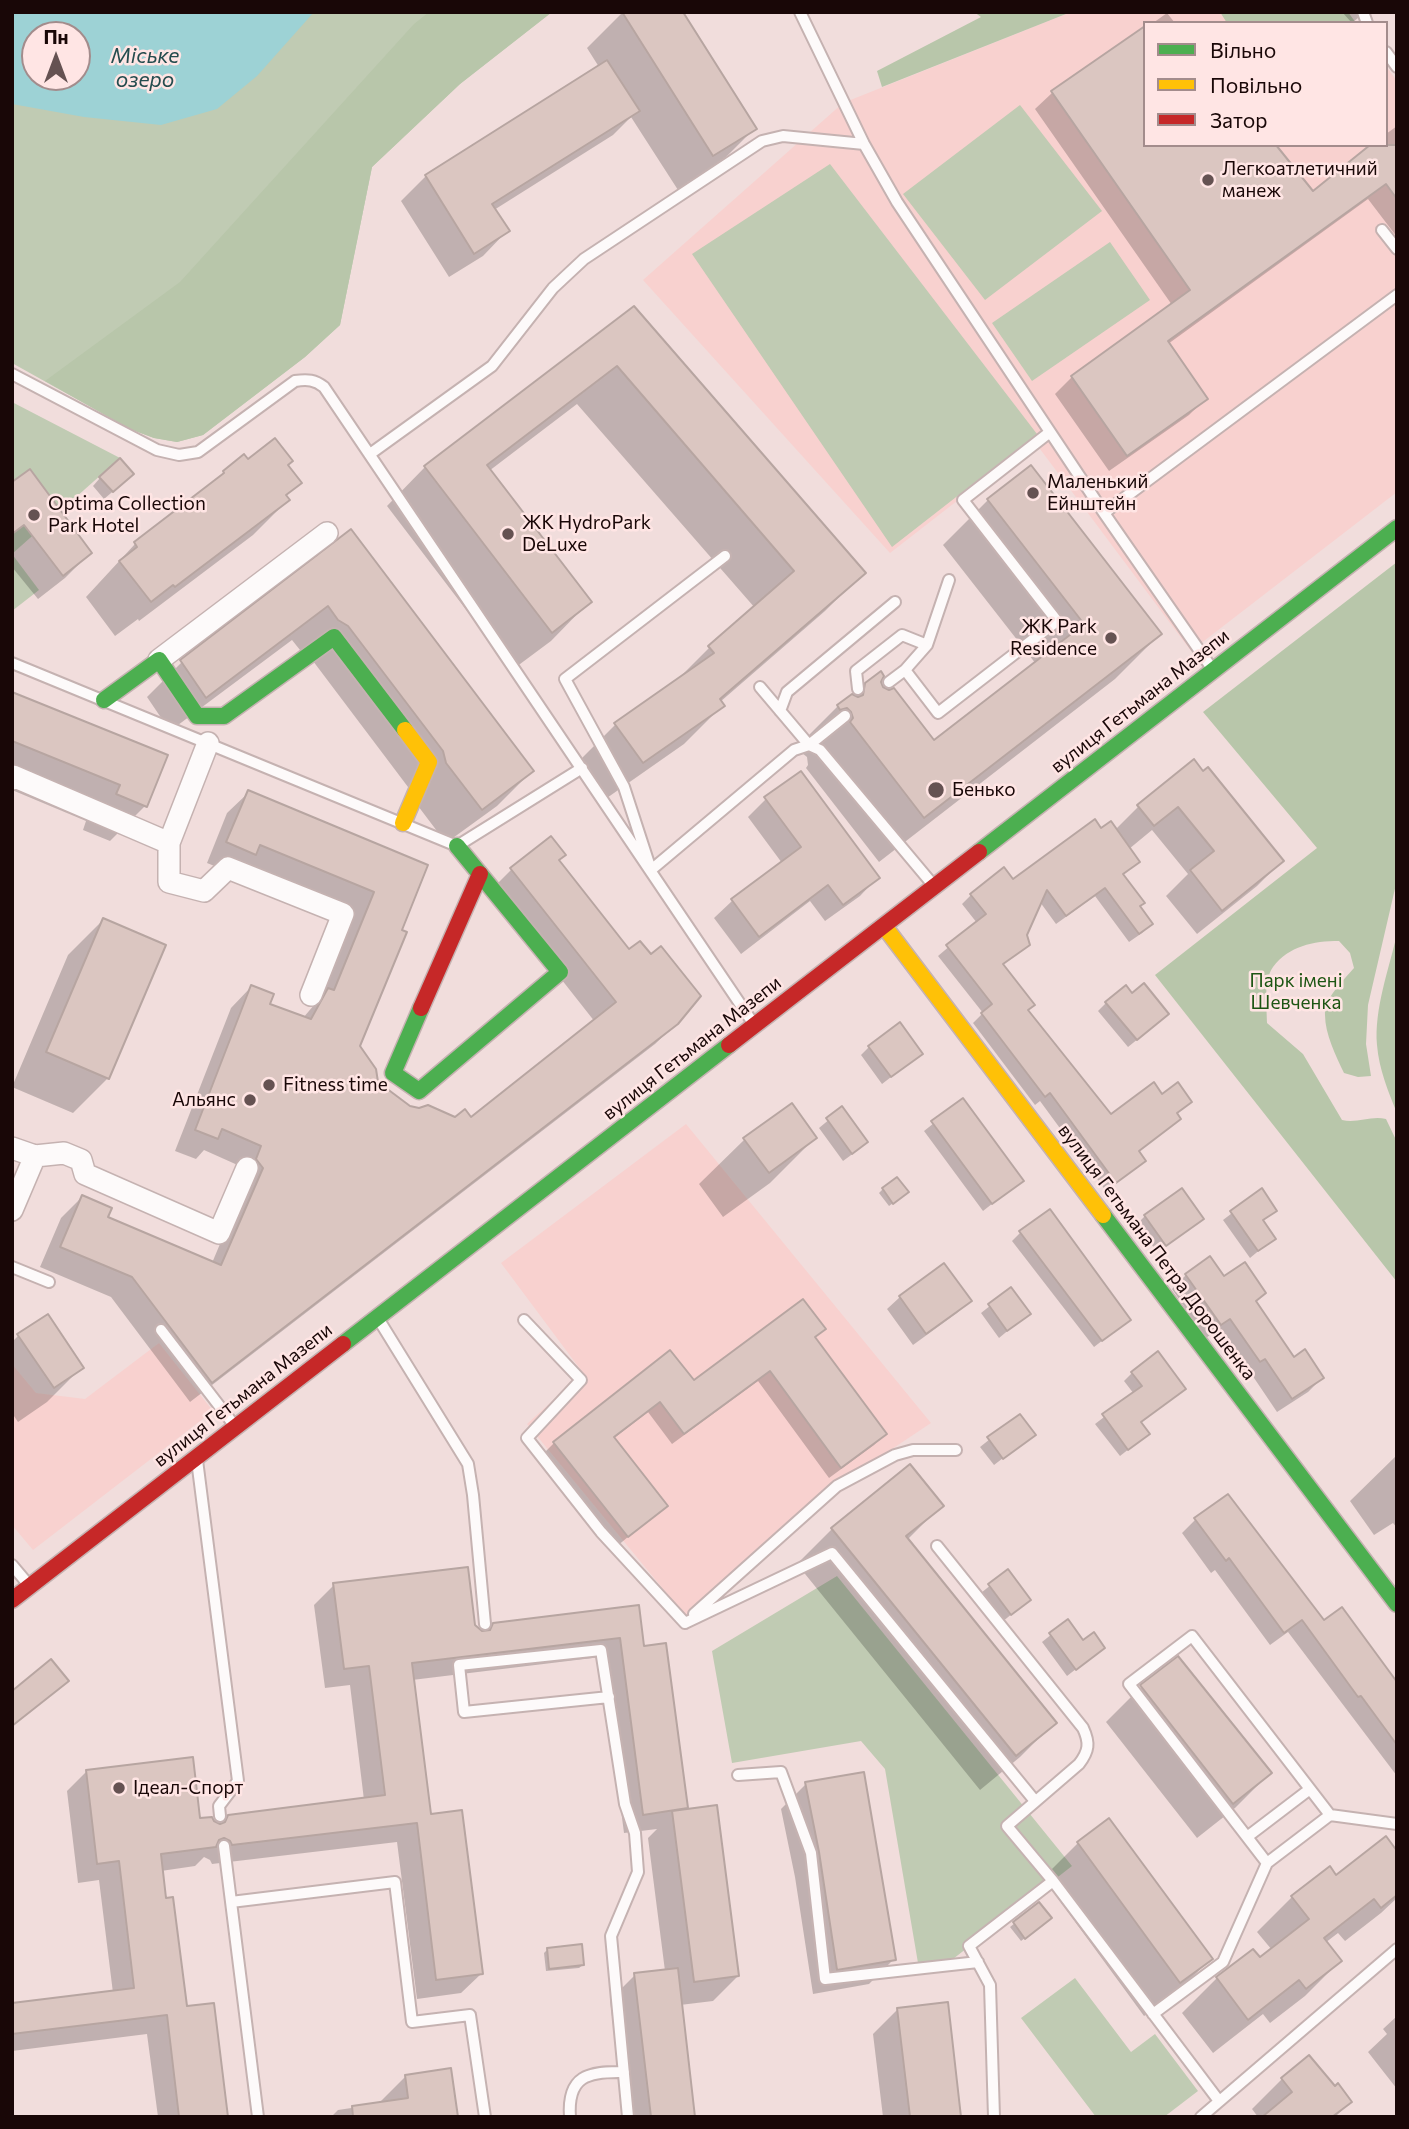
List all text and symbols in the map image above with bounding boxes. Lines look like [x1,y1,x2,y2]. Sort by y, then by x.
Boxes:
north arrow [21,21,91,91]
legend [1143,21,1388,147]
text: Пн [43,25,69,48]
text: Вільно [1210,37,1276,62]
water label: Міське озеро [111,43,179,93]
text: Повільно [1210,72,1302,97]
text: Затор [1210,107,1267,132]
place label: Легкоатлетичний манеж [1222,158,1378,202]
marker: Легкоатлетичний манеж [1200,172,1216,188]
place label: Маленький Ейнштейн [1047,471,1148,515]
marker: Маленький Ейнштейн [1025,485,1041,501]
place label: Optima Collection Park Hotel [48,493,206,537]
marker: Optima Collection Park Hotel [26,507,42,523]
place label: ЖК HydroPark DeLuxe [522,512,651,556]
marker: ЖК HydroPark DeLuxe [500,526,516,542]
place label: ЖК Park Residence [1010,616,1097,660]
street label: вулиця Гетьмана Мазепи [1046,624,1234,778]
marker: ЖК Park Residence [1103,630,1119,646]
place label: Бенько [952,779,1016,801]
marker: Бенько [926,780,946,800]
park label: Парк імені Шевченка [1249,970,1343,1014]
street label: вулиця Гетьмана Мазепи [598,971,786,1125]
place label: Fitness time [283,1074,388,1096]
marker: Fitness time [261,1077,277,1093]
place label: Альянс [172,1089,236,1111]
marker: Альянс [242,1092,258,1108]
street label: вулиця Гетьмана Петра Дорошенка [1053,1120,1261,1384]
street label: вулиця Гетьмана Мазепи [149,1318,337,1472]
place label: Ідеал-Спорт [133,1777,243,1799]
marker: Ідеал-Спорт [111,1780,127,1796]

